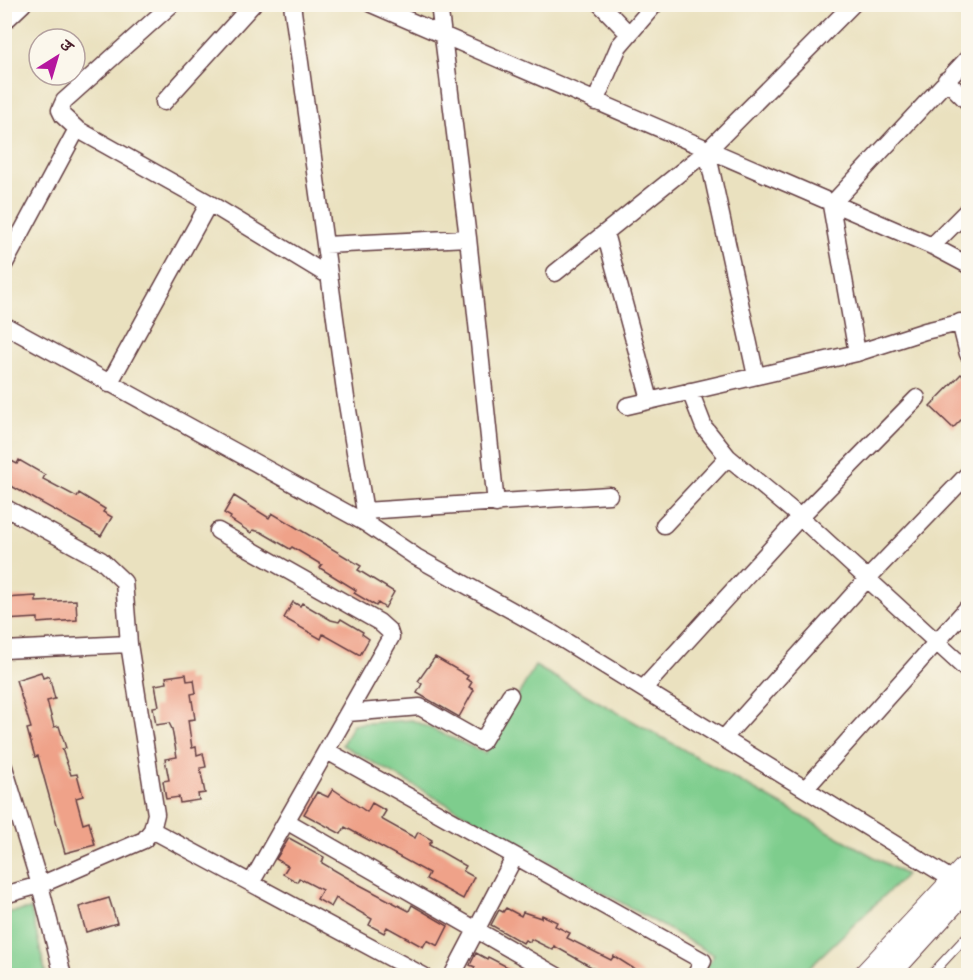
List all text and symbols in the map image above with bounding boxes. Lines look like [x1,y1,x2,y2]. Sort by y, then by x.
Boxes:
north arrow [27,27,87,87]
text: उ [54,33,79,61]

